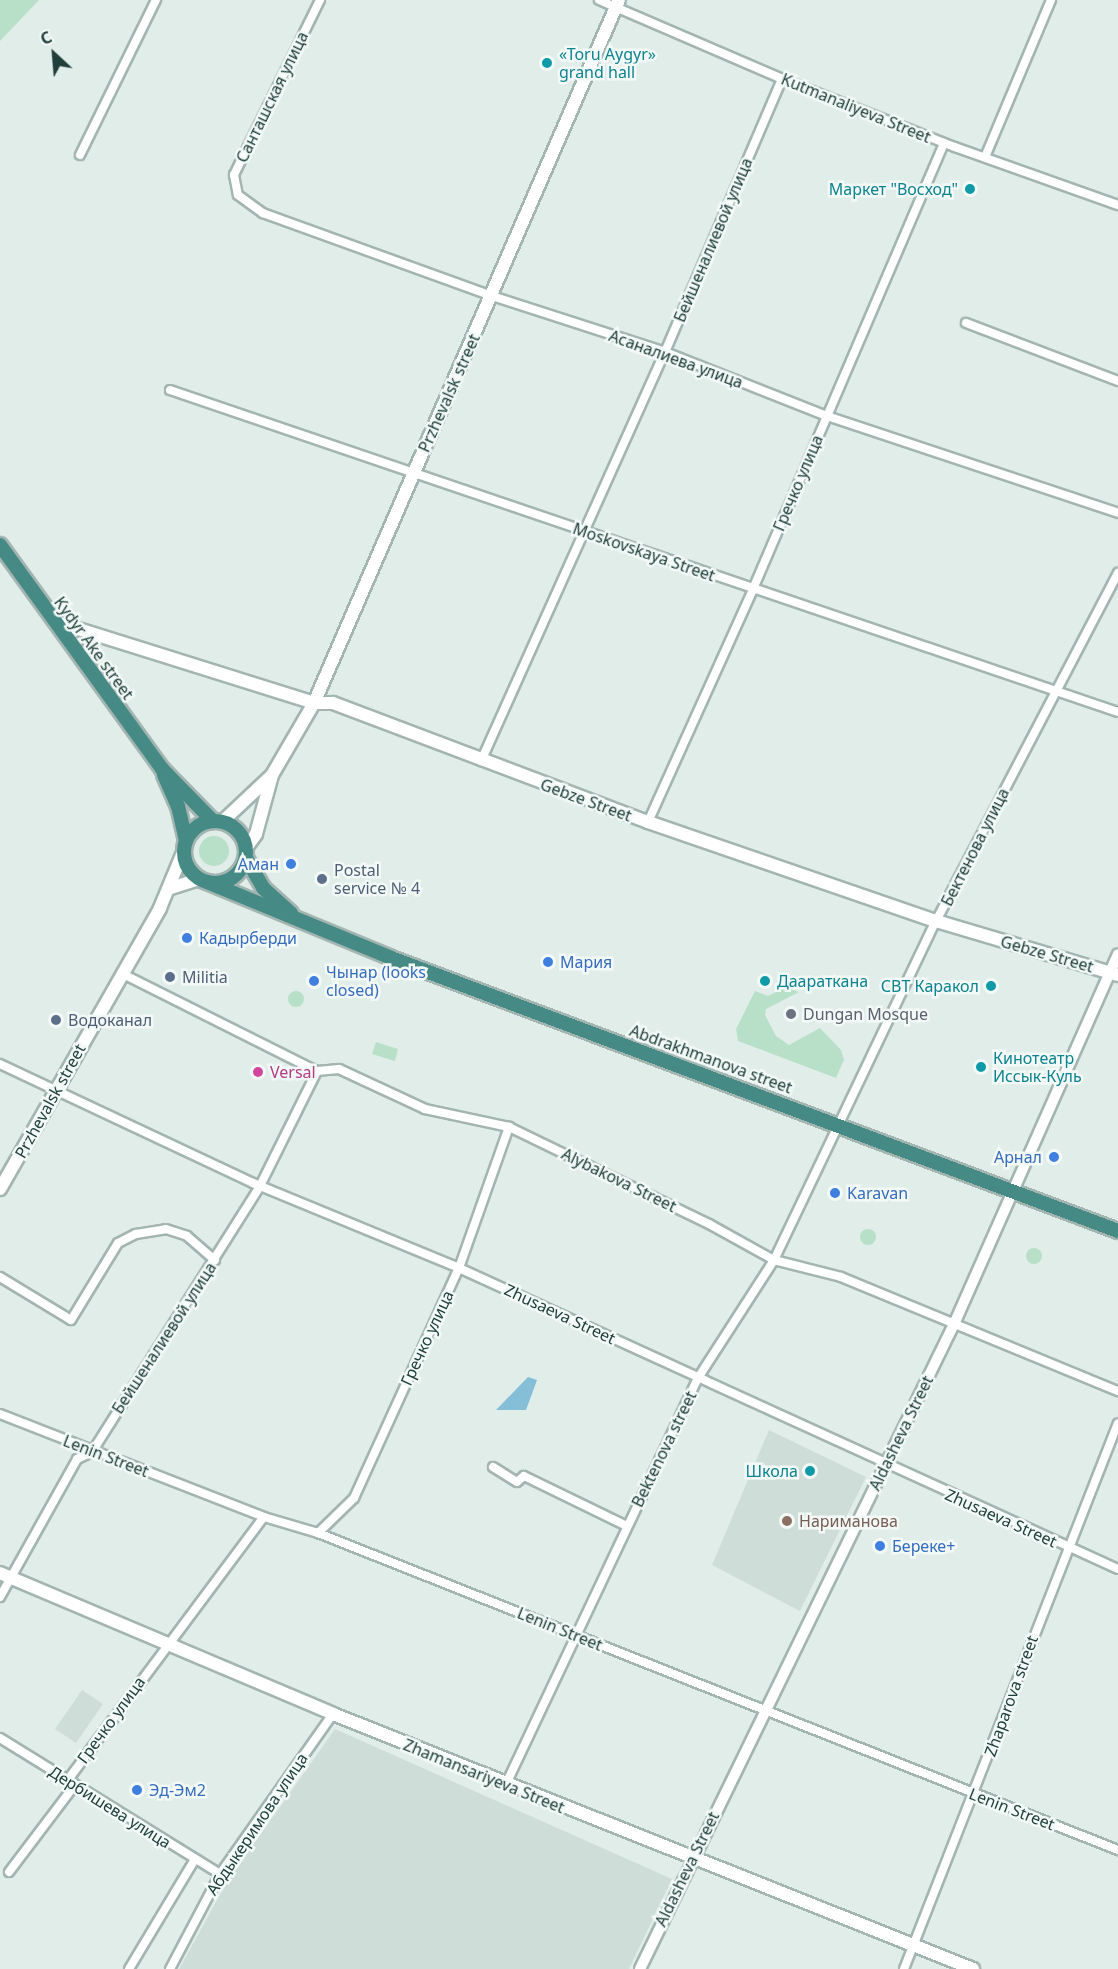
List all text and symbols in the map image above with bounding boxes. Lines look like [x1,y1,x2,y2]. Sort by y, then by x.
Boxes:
north arrow [24,24,84,84]
text: С [37,26,56,50]
street label: Санташская улица [232,28,312,166]
place label: «Toru Aygyr» grand hall [559,44,656,82]
marker: «Toru Aygyr» grand hall [540,56,554,70]
street label: Kutmanaliyeva Street [778,69,934,147]
street label: Бейшеналиевой улица [670,155,756,325]
place label: Маркет "Восход" [829,179,958,199]
marker: Маркет "Восход" [963,182,977,196]
street label: Асаналиева улица [606,326,746,392]
street label: Przhevalsk street [414,331,484,455]
street label: Гречко улица [769,432,827,534]
street label: Moskovskaya Street [570,519,718,585]
street label: Kydyr Ake street [50,593,138,703]
street label: Gebze Street [538,775,634,825]
street label: Бектенова улица [937,785,1013,909]
place label: Аман [238,854,279,874]
marker: Аман [284,857,298,871]
place label: Postal service № 4 [334,860,420,898]
marker: Postal service № 4 [315,872,329,886]
place label: Кадырберди [199,928,297,948]
marker: Кадырберди [180,931,194,945]
street label: Gebze Street [998,932,1096,976]
place label: Мария [560,952,612,972]
marker: Мария [541,955,555,969]
place label: Чынар (looks closed) [326,962,426,1000]
place label: Militia [182,967,228,987]
marker: Militia [163,970,177,984]
place label: Даараткана [777,971,868,991]
marker: Чынар (looks closed) [307,974,321,988]
marker: Даараткана [758,974,772,988]
place label: СВТ Каракол [881,976,979,996]
marker: СВТ Каракол [984,979,998,993]
place label: Dungan Mosque [803,1004,928,1024]
marker: Dungan Mosque [784,1007,798,1021]
place label: Водоканал [68,1010,152,1030]
marker: Водоканал [49,1013,63,1027]
street label: Abdrakhmanova street [627,1021,795,1097]
street label: Przhevalsk street [11,1041,89,1161]
place label: Кинотеатр Иссык-Куль [993,1048,1082,1086]
marker: Кинотеатр Иссык-Куль [974,1060,988,1074]
place label: Versal [270,1062,316,1082]
marker: Versal [251,1065,265,1079]
street label: Alybakova Street [559,1144,679,1216]
place label: Арнал [994,1147,1042,1167]
marker: Арнал [1047,1150,1061,1164]
place label: Karavan [847,1183,908,1203]
marker: Karavan [828,1186,842,1200]
street label: Бейшеналиевой улица [108,1259,220,1417]
street label: Zhusaeva Street [501,1280,619,1348]
street label: Гречко улица [397,1287,457,1389]
street label: Aldasheva Street [865,1372,937,1494]
street label: Bektenova street [628,1388,700,1510]
street label: Lenin Street [60,1431,152,1481]
place label: Школа [745,1461,798,1481]
marker: Школа [803,1464,817,1478]
street label: Zhusaeva Street [942,1485,1060,1551]
place label: Нариманова [799,1511,898,1531]
marker: Нариманова [780,1514,794,1528]
place label: Береке+ [892,1536,955,1556]
marker: Береке+ [873,1539,887,1553]
street label: Lenin Street [515,1603,605,1655]
street label: Zhaparova street [980,1633,1042,1759]
street label: Гречко улица [73,1673,149,1767]
street label: Zhamansariyeva Street [401,1735,567,1817]
street label: Абдыкеримова улица [202,1749,312,1899]
street label: Дербишева улица [45,1762,175,1852]
place label: Эд-Эм2 [149,1780,206,1800]
marker: Эд-Эм2 [130,1783,144,1797]
street label: Lenin Street [966,1784,1058,1834]
street label: Aldasheva Street [651,1808,723,1930]

